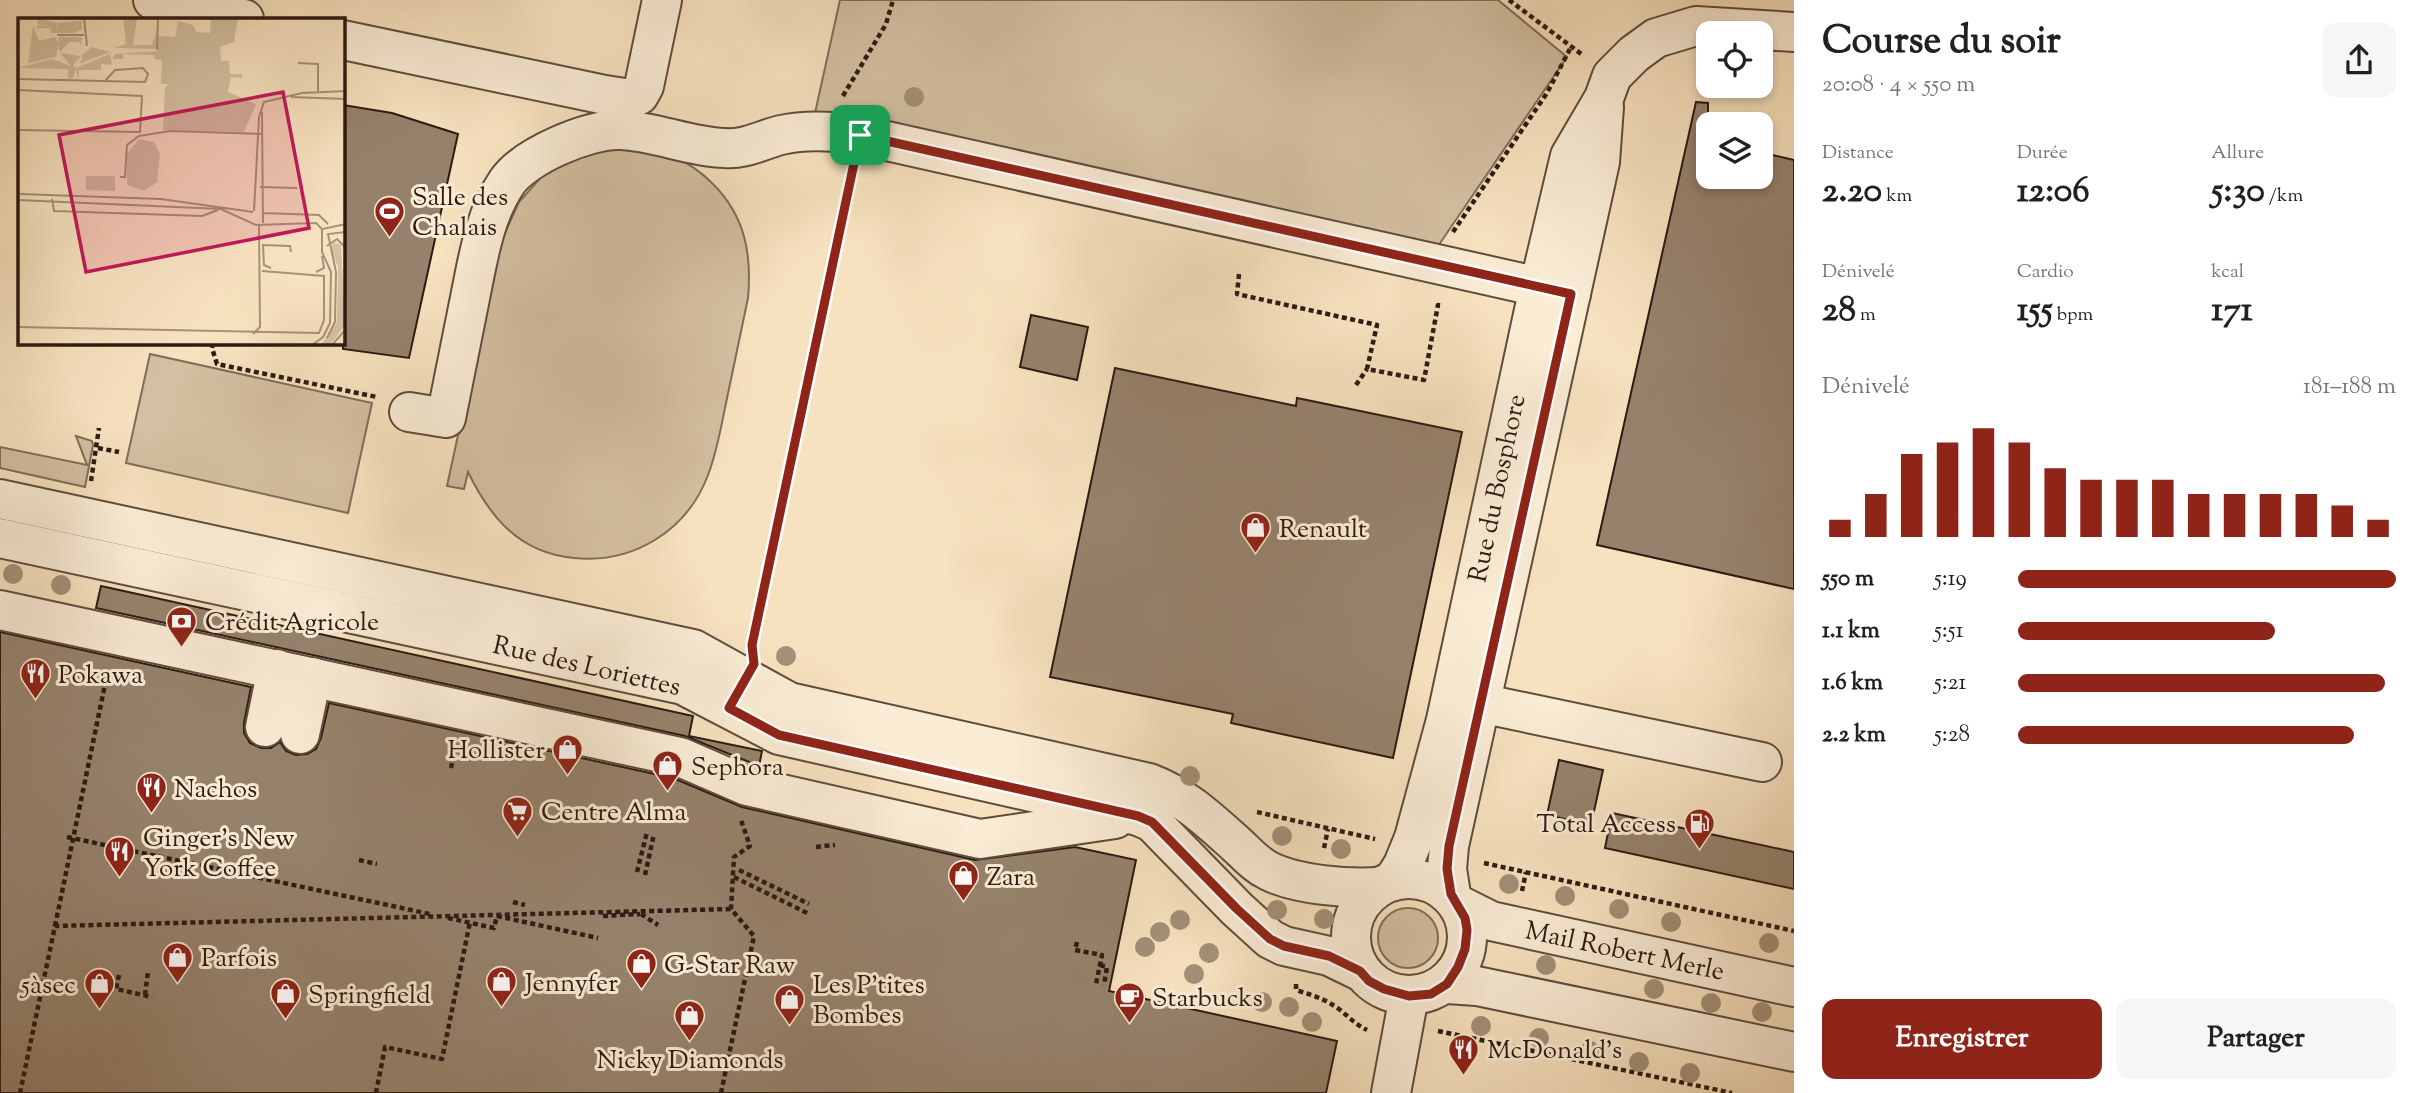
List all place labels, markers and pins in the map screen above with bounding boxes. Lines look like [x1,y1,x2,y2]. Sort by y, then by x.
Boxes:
pin [830,105,890,165]
place label: Salle des Chalais [412,180,508,247]
sports icon: Salle des Chalais [372,194,406,238]
shop icon: Renault [1239,511,1273,555]
place label: Renault [1279,512,1367,549]
bank icon: Crédit Agricole [165,604,199,648]
place label: Crédit Agricole [205,605,379,642]
restaurant icon: Pokawa [18,657,52,701]
place label: Pokawa [58,658,143,695]
shop icon: Hollister [551,732,585,776]
place label: Hollister [447,733,545,770]
shop icon: Sephora [651,749,685,793]
place label: Sephora [691,750,784,787]
restaurant icon: Nachos [134,771,168,815]
place label: Nachos [174,772,257,809]
supermarket icon: Centre Alma [501,794,535,838]
place label: Centre Alma [541,795,687,832]
fuel station icon: Total Access [1682,806,1716,850]
place label: Total Access [1536,807,1676,844]
place label: Ginger's New York Coffee [143,821,295,888]
restaurant icon: Ginger's New York Coffee [103,835,137,879]
shop icon: Zara [947,859,981,903]
place label: Zara [987,860,1035,897]
shop icon: Parfois [161,940,195,984]
place label: Parfois [201,941,277,978]
shop icon: G-Star Raw [624,947,658,991]
place label: G-Star Raw [664,948,795,985]
shop icon: Jennyfer [485,965,519,1009]
place label: Jennyfer [523,966,618,1003]
shop icon: 5àsec [82,967,116,1011]
place label: 5àsec [19,968,76,1005]
place label: Les P'tites Bombes [813,968,925,1035]
shop icon: Springfield [268,977,302,1021]
place label: Springfield [308,978,431,1015]
cafe icon: Starbucks [1112,980,1146,1024]
place label: Starbucks [1152,981,1263,1018]
shop icon: Les P'tites Bombes [773,982,807,1026]
shop icon: Nicky Diamonds [673,999,707,1043]
restaurant icon: McDonald's [1447,1032,1481,1076]
place label: McDonald's [1487,1033,1622,1070]
place label: Nicky Diamonds [596,1043,784,1080]

